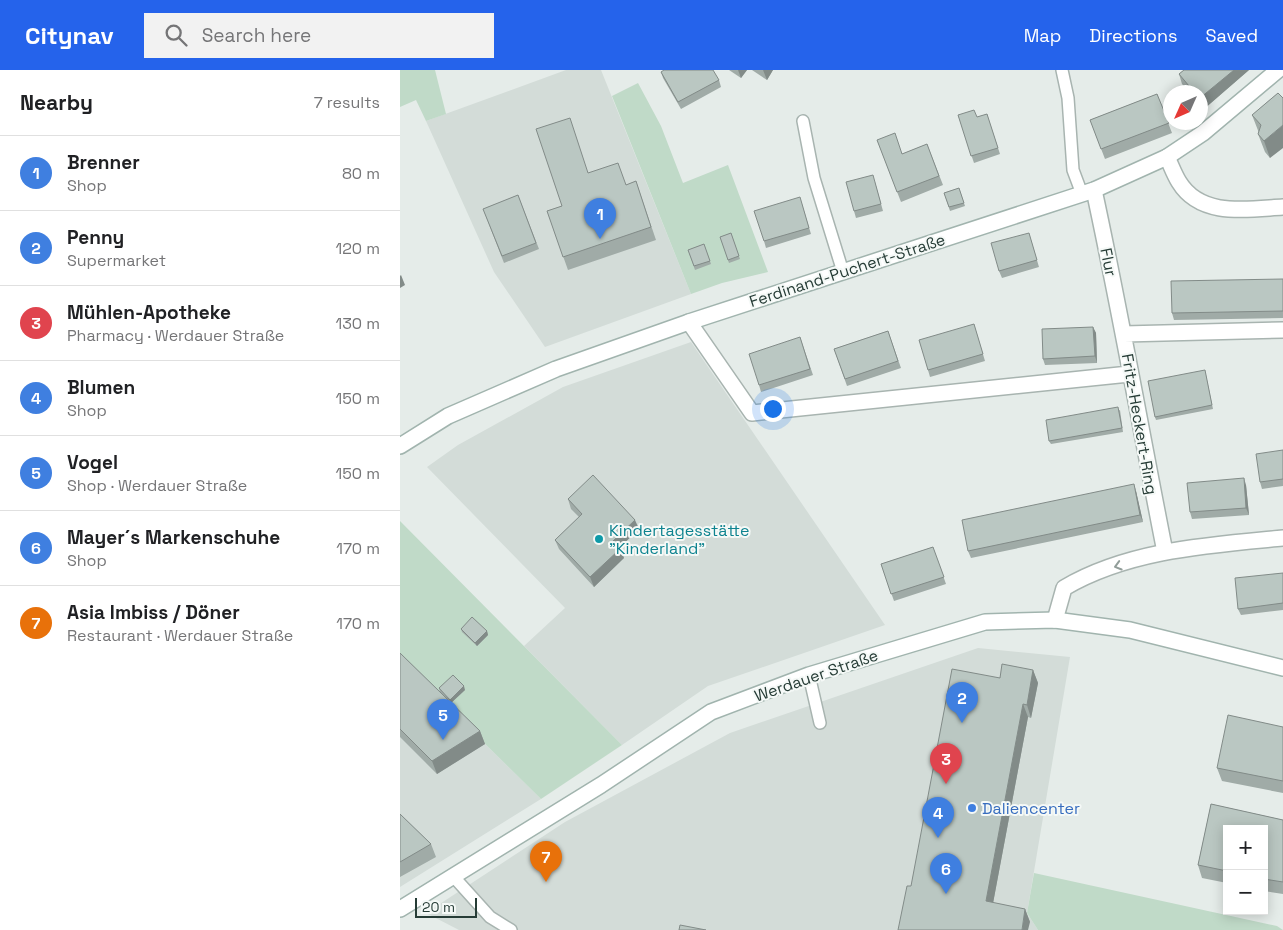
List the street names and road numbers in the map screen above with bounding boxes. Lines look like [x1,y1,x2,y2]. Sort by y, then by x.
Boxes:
street label: Ferdinand-Puchert-Straße [747,229,948,312]
street label: Flur [1095,246,1122,278]
street label: Fritz-Heckert-Ring [1117,352,1162,496]
street label: Werdauer Straße [752,644,881,706]

